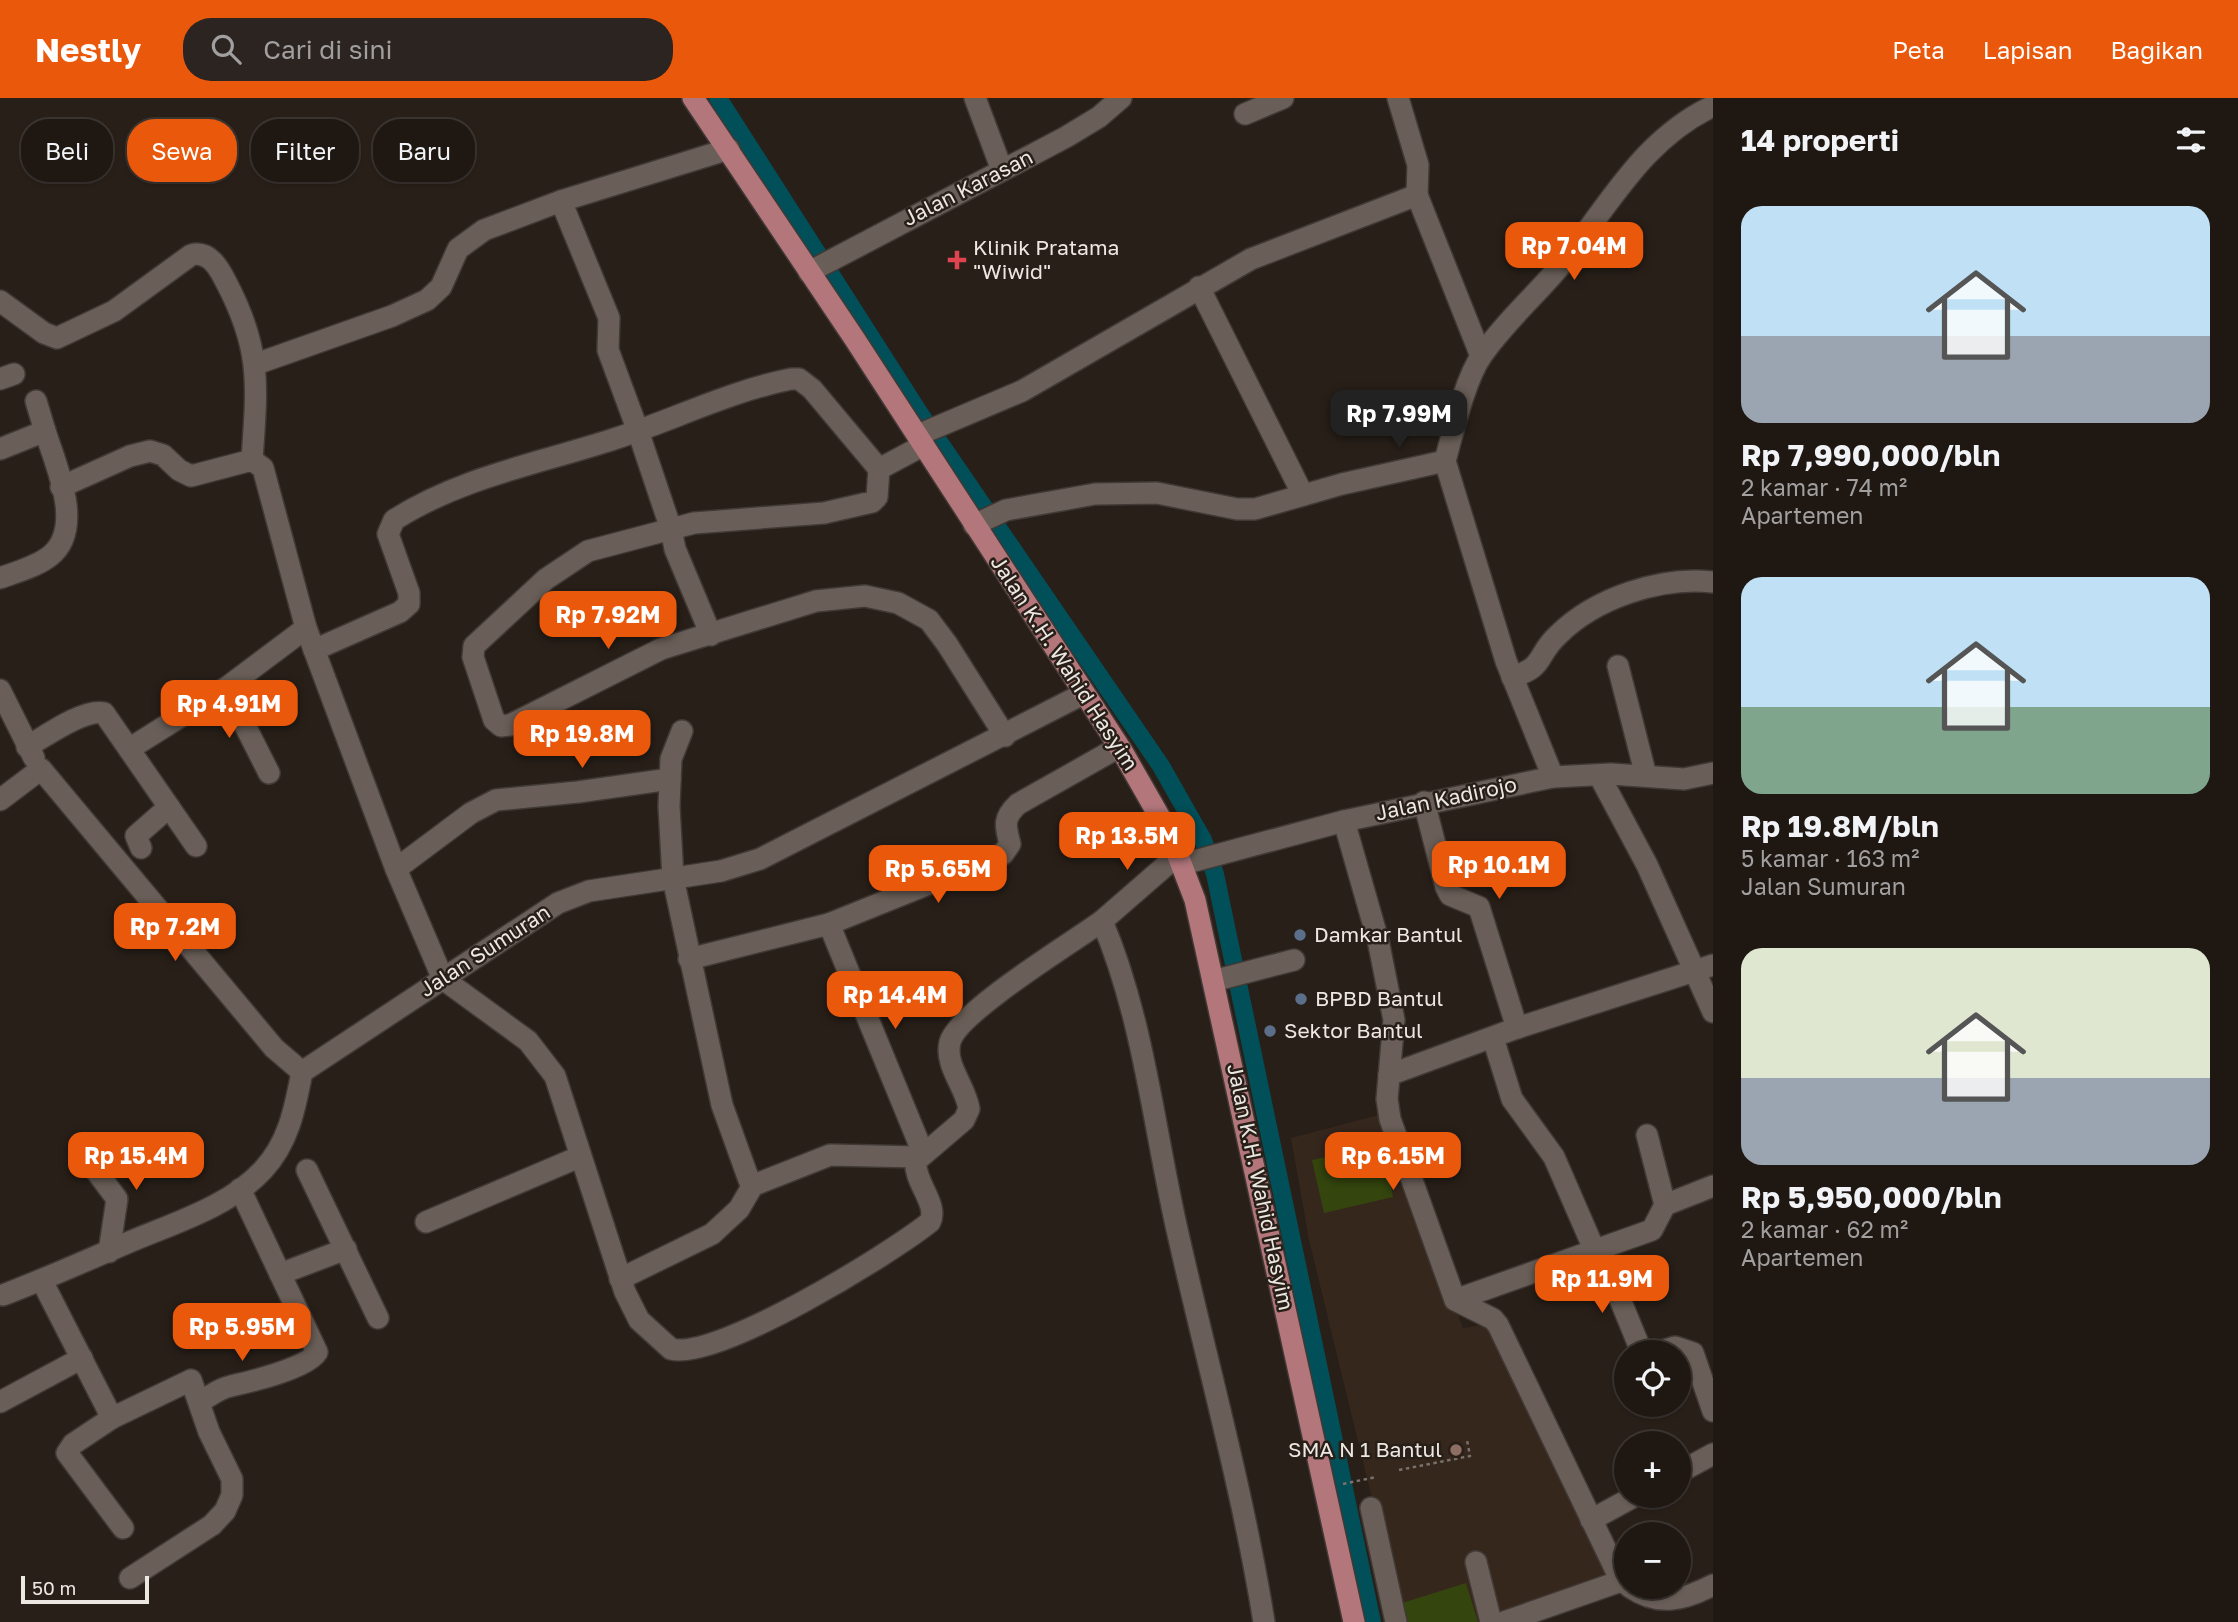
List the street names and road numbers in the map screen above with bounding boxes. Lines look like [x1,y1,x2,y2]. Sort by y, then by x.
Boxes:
street label: Jalan Karasan [898,143,1037,231]
street label: Jalan K.H. Wahid Hasyim [985,550,1144,775]
street label: Jalan Kadirojo [1373,770,1519,826]
street label: Jalan Sumuran [414,898,555,1002]
street label: Jalan K.H. Wahid Hasyim [1222,1061,1300,1312]

